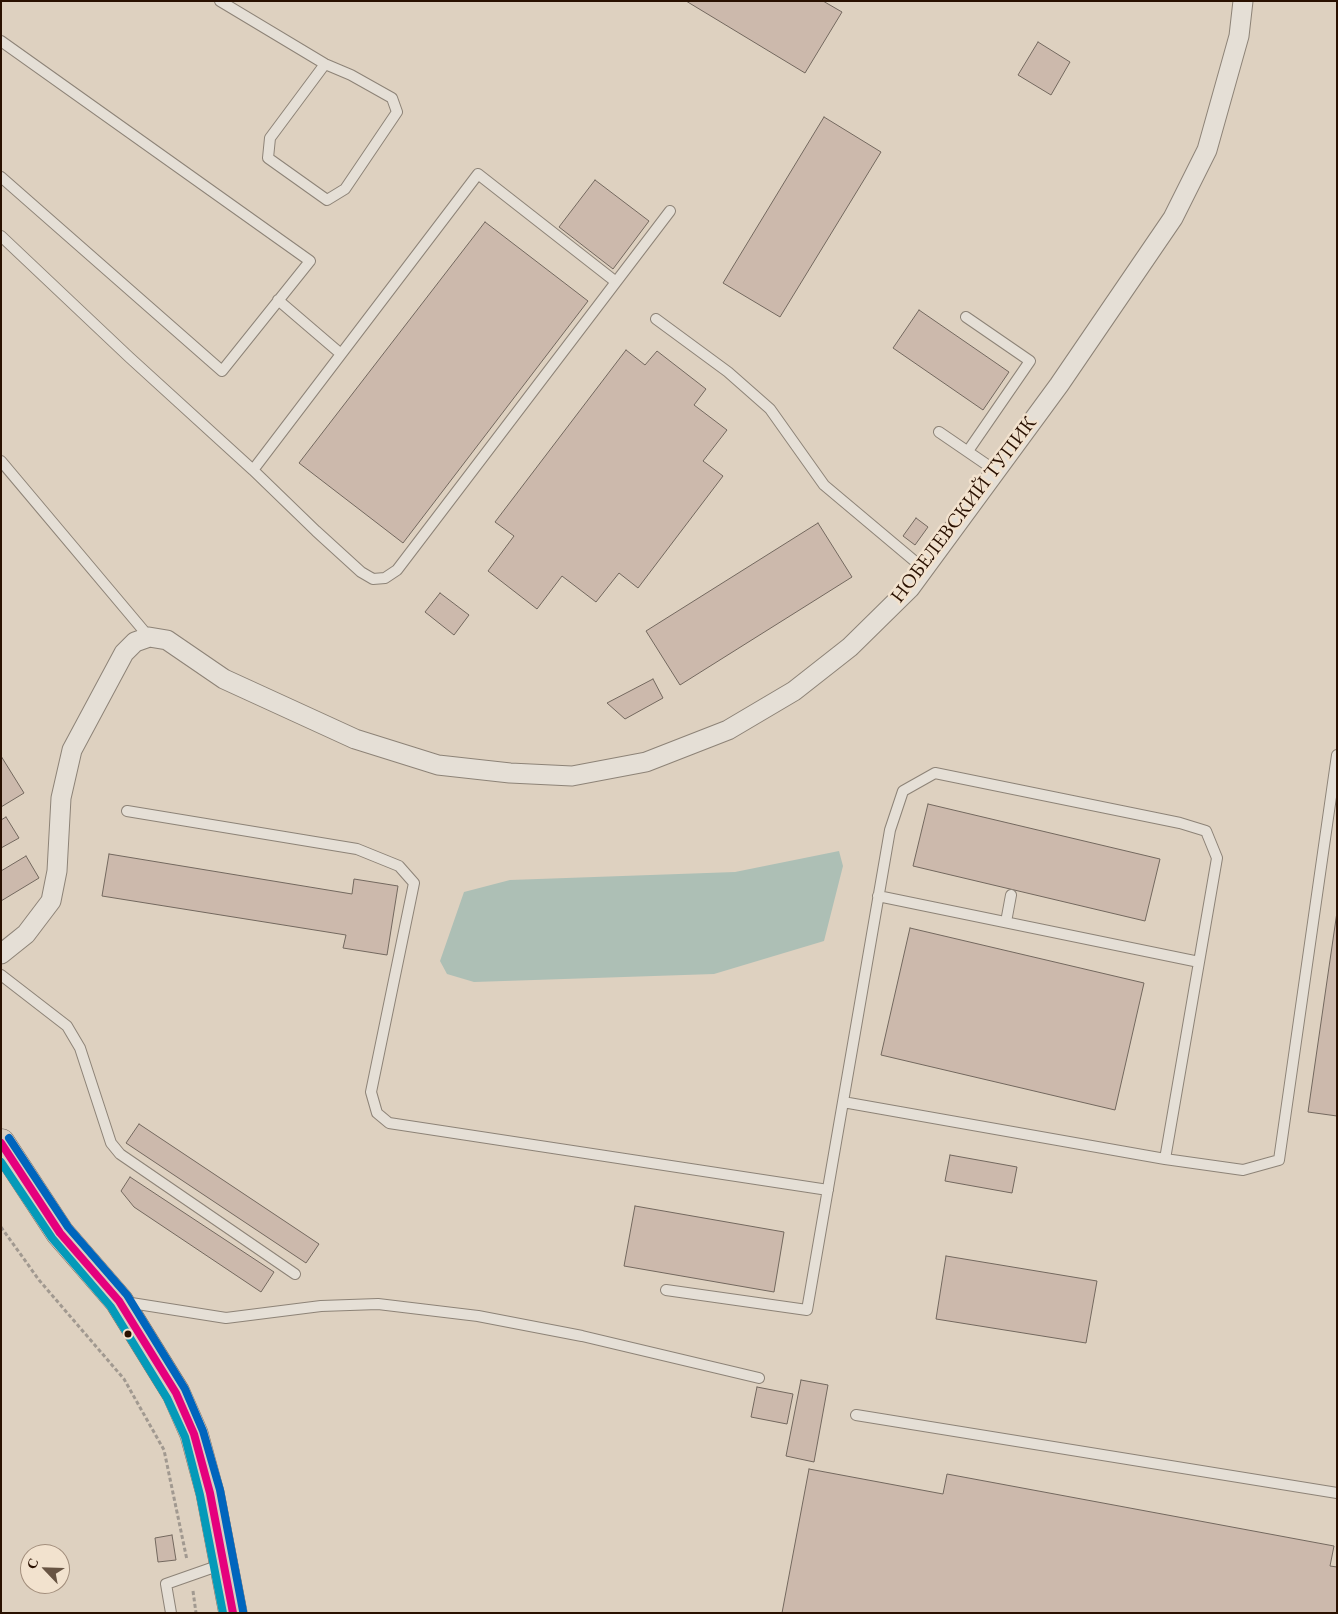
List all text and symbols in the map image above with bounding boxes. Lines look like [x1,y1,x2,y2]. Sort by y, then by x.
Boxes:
street label: НОБЕЛЕВСКИЙ ТУПИК [886,412,1042,608]
unlabelled marker [123,1329,133,1339]
north arrow [20,1544,70,1594]
text: С [22,1555,42,1572]

